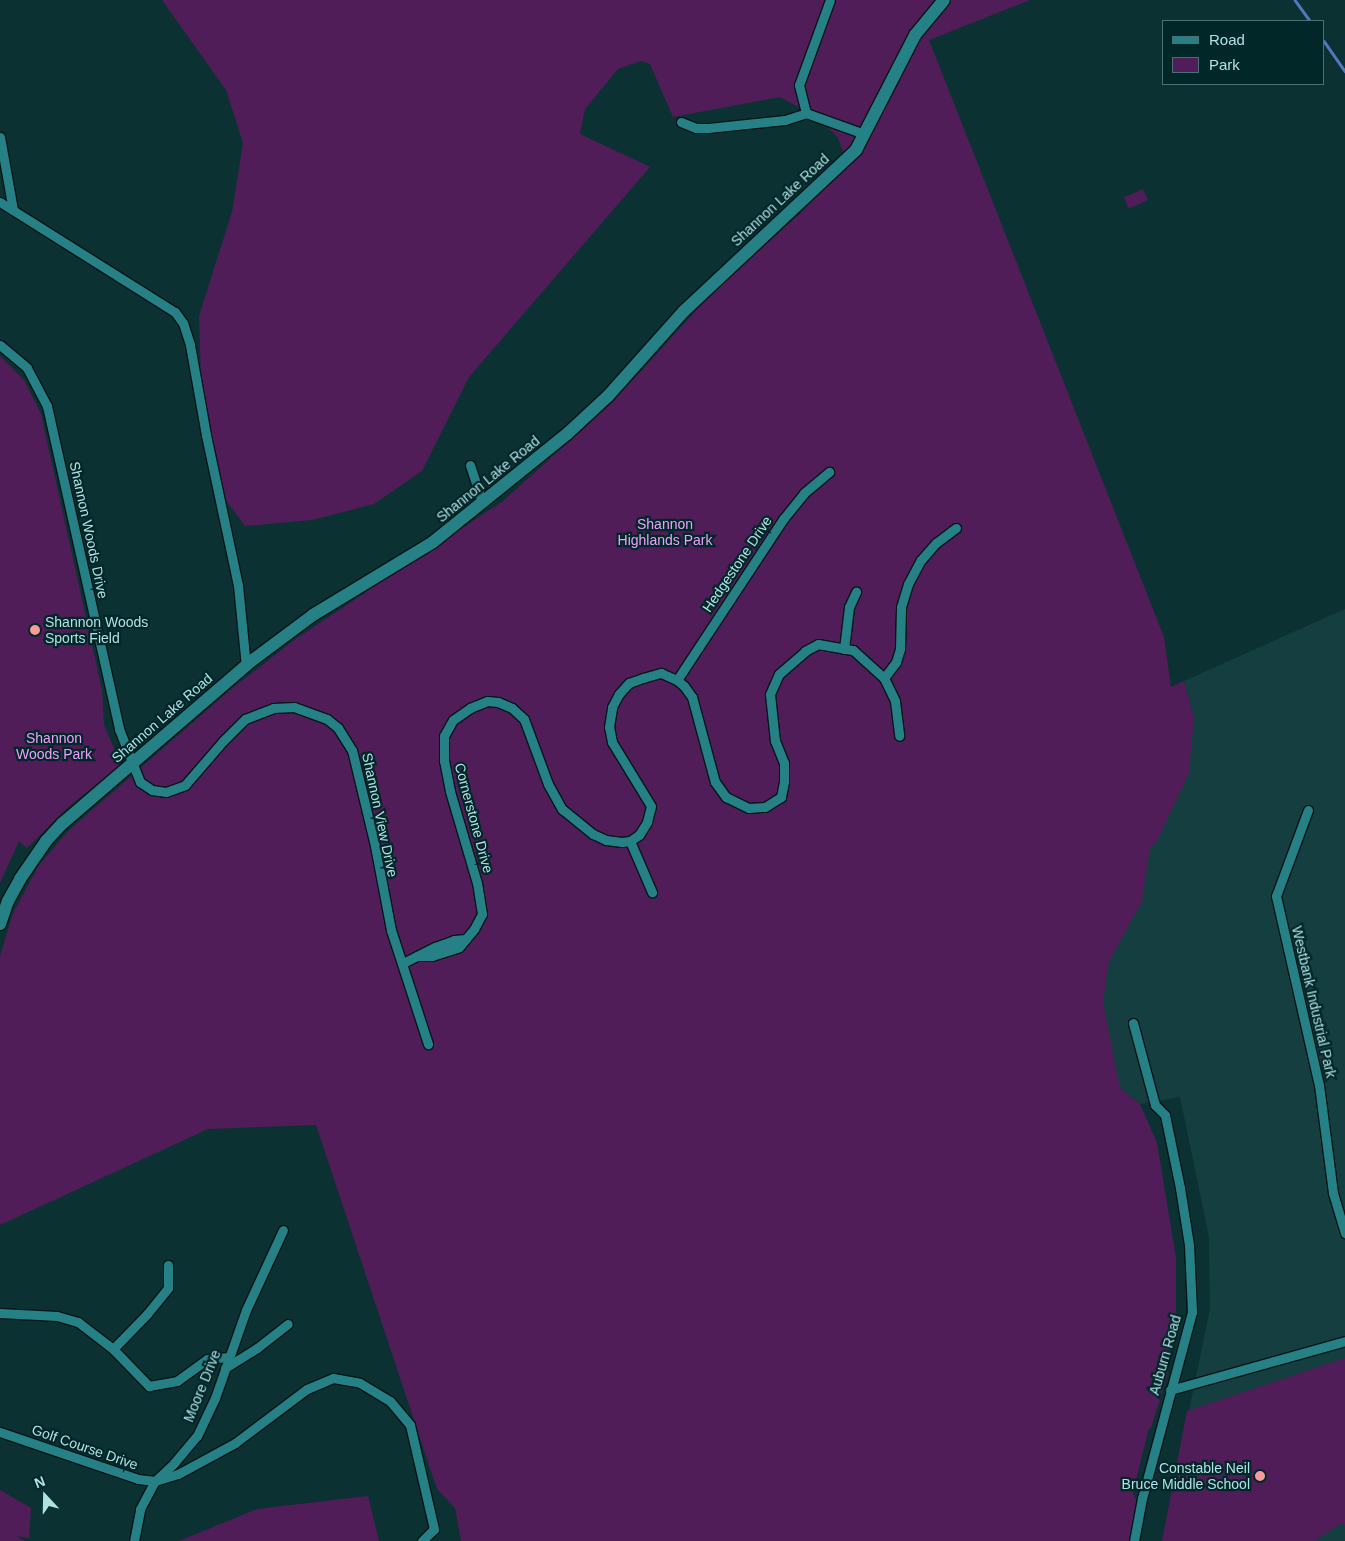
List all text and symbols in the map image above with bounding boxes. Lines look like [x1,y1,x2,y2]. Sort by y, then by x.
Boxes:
legend [1162,20,1325,85]
text: Road [1209,31,1245,48]
text: Park [1209,56,1240,73]
street label: Shannon Lake Road [728,150,832,250]
street label: Shannon Lake Road [433,432,543,526]
street label: Shannon Woods Drive [66,460,112,600]
street label: Hedgestone Drive [699,513,775,615]
park label: Shannon Highlands Park [618,516,712,548]
place label: Shannon Woods Sports Field [45,614,148,646]
marker: Shannon Woods Sports Field [29,624,41,636]
street label: Shannon Lake Road [108,670,216,766]
park label: Shannon Woods Park [16,730,92,762]
street label: Shannon View Drive [359,751,401,879]
street label: Cornerstone Drive [451,761,497,875]
street label: Westbank Industrial Park [1288,924,1340,1080]
street label: Auburn Road [1146,1313,1184,1397]
street label: Moore Drive [180,1348,224,1424]
street label: Golf Course Drive [30,1421,140,1473]
place label: Constable Neil Bruce Middle School [1122,1460,1250,1492]
marker: Constable Neil Bruce Middle School [1254,1470,1266,1482]
north arrow [20,1471,70,1521]
text: N [32,1473,47,1491]

